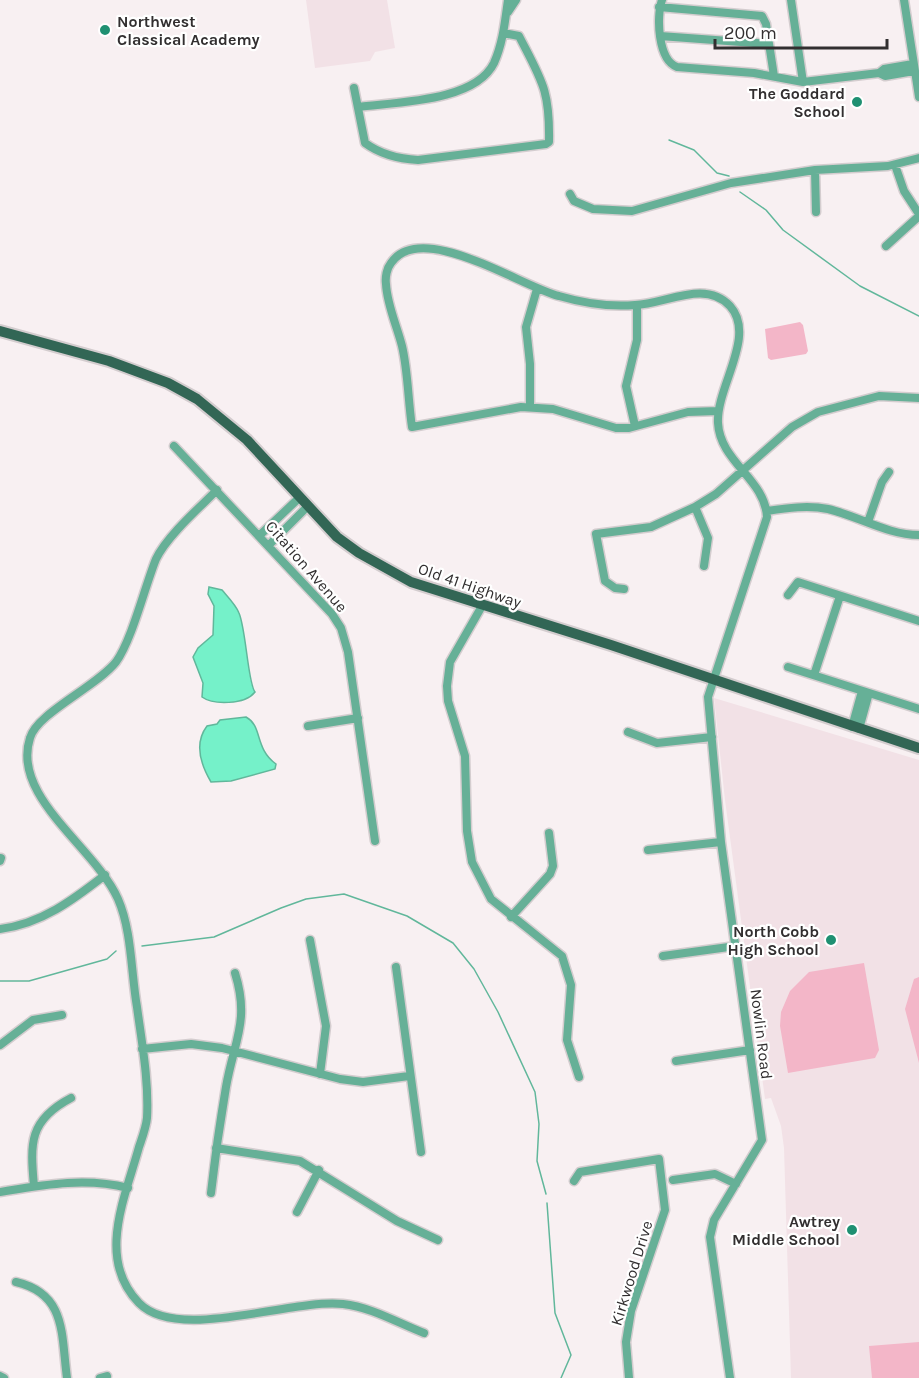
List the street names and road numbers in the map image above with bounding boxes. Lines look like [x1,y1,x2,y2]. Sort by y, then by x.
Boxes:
street label: Citation Avenue [262,517,352,616]
street label: Old 41 Highway [416,559,525,612]
street label: Nowlin Road [747,988,776,1080]
street label: Kirkwood Drive [606,1218,656,1328]

